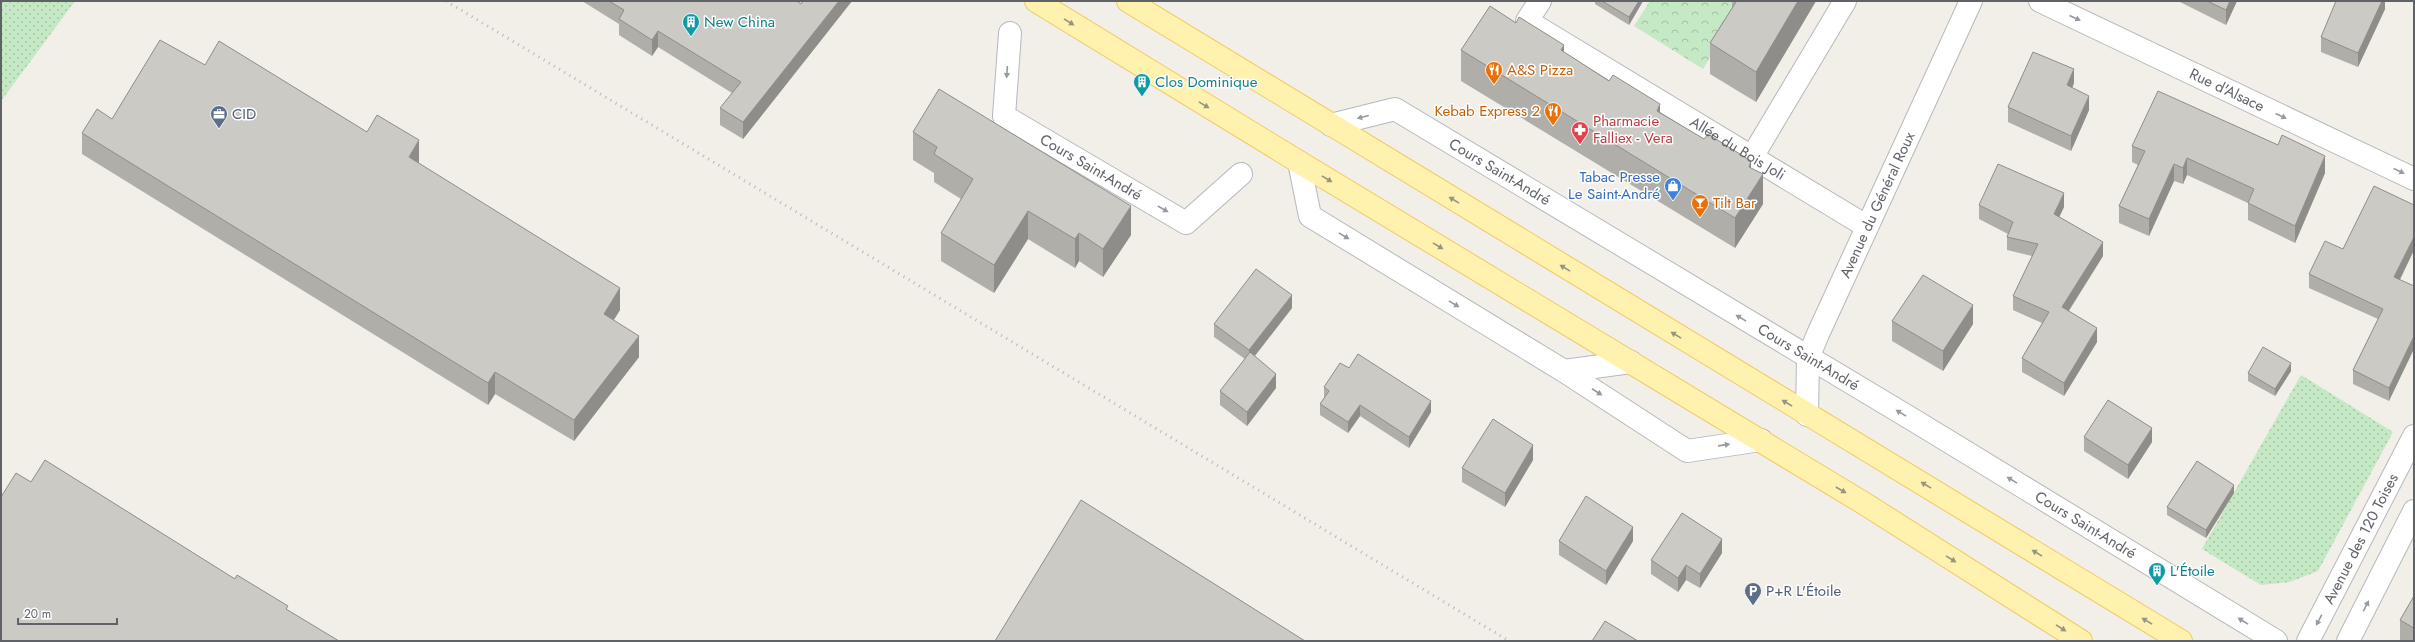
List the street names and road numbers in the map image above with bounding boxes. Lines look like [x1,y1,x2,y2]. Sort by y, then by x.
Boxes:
street label: Rue d'Alsace [2186,63,2268,117]
street label: Allée du Bois Joli [1686,111,1790,186]
street label: Cours Saint-André [1036,128,1146,206]
street label: Avenue du Général Roux [1834,128,1921,282]
street label: Cours Saint-André [1445,133,1555,211]
street label: Cours Saint-André [1753,318,1864,396]
street label: Avenue des 120 Toises [2318,470,2404,608]
street label: Cours Saint-André [2031,486,2141,564]

